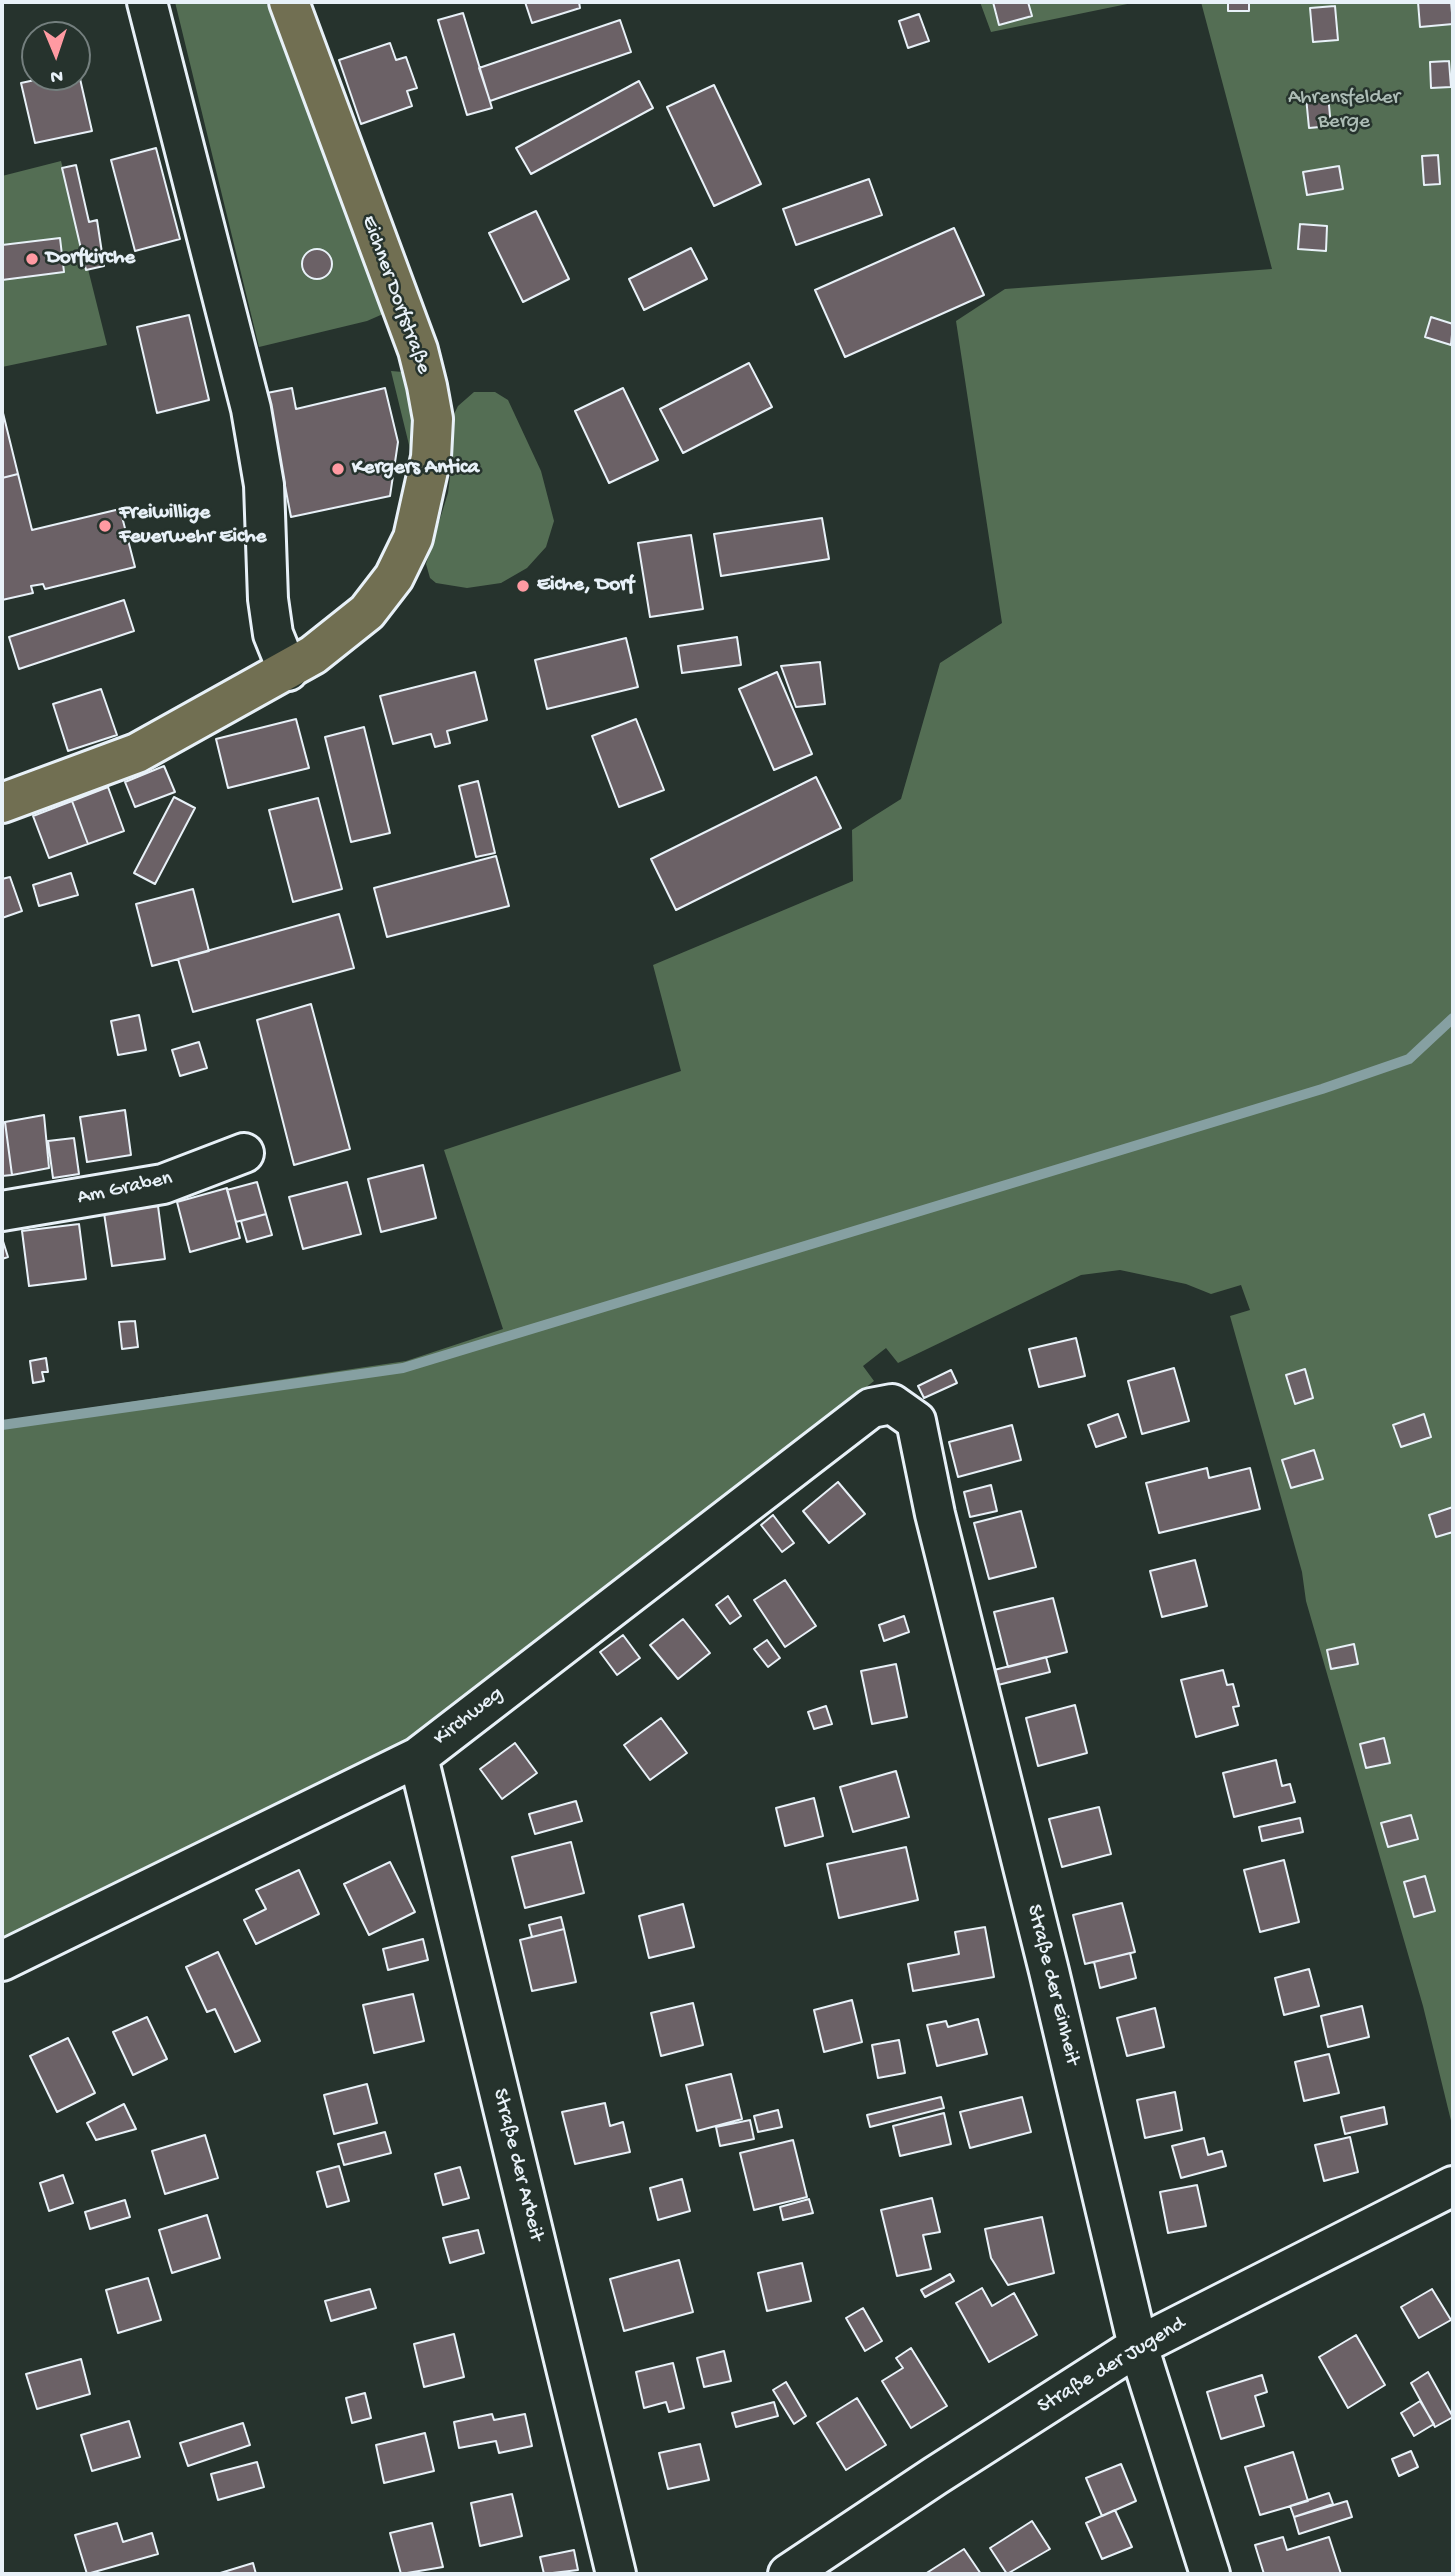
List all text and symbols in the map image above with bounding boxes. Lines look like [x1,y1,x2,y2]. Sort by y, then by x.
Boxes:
north arrow [21,21,91,91]
text: N [50,64,63,87]
park label: Ahrensfelder Berge [1288,86,1400,136]
street label: Eichner Dorfstraße [355,212,435,378]
place label: Dorfkirche [46,246,135,272]
marker: Dorfkirche [24,251,40,267]
place label: Kergers Antica [352,456,479,482]
marker: Kergers Antica [330,461,346,477]
place label: Freiwillige Feuerwehr Eiche [119,501,266,551]
marker: Freiwillige Feuerwehr Eiche [97,518,113,534]
place label: Eiche, Dorf [537,573,634,599]
marker: Eiche, Dorf [515,578,531,594]
street label: Am Graben [75,1167,175,1211]
street label: Kirchweg [429,1682,509,1752]
street label: Straße der Einheit [1020,1902,1084,2068]
street label: Straße der Arbeit [486,2086,548,2244]
street label: Straße der Jugend [1034,2312,1190,2420]

